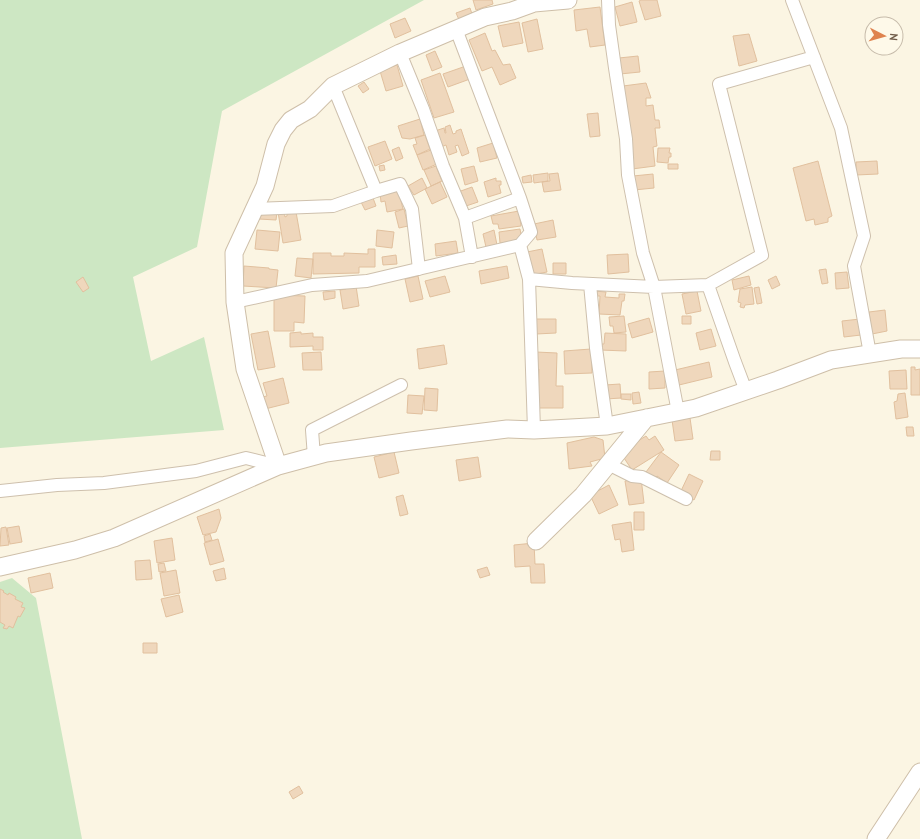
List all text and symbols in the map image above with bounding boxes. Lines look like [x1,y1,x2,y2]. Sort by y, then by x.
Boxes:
north arrow [864,16,904,56]
text: N [887,33,901,41]

